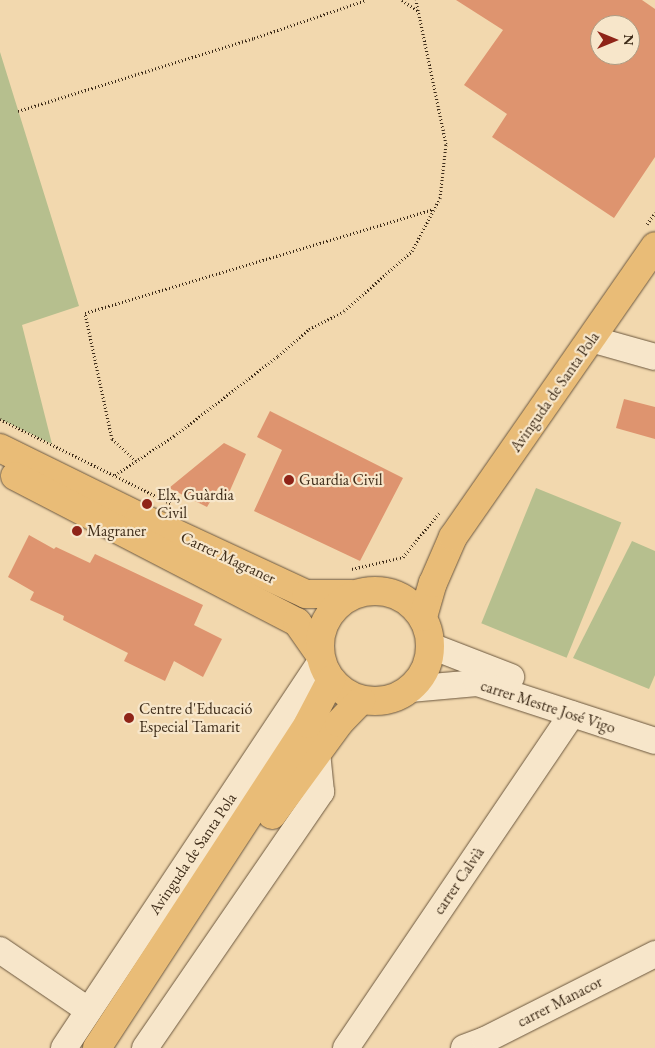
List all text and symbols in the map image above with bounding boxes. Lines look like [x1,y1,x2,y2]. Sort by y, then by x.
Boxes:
north arrow [590,15,640,65]
text: N [620,34,638,46]
street label: Avinguda de Santa Pola [506,328,604,456]
place label: Guardia Civil [299,470,382,490]
marker: Guardia Civil [283,474,295,486]
place label: Elx, Guàrdia Civil [157,485,234,523]
marker: Elx, Guàrdia Civil [141,498,153,510]
place label: Magraner [87,521,146,541]
marker: Magraner [71,525,83,537]
street label: Carrer Magraner [178,528,278,588]
street label: carrer Mestre José Vigo [478,676,618,738]
place label: Centre d'Educació Especial Tamarit [139,699,252,737]
marker: Centre d'Educació Especial Tamarit [123,712,135,724]
street label: Avinguda de Santa Pola [145,789,241,919]
street label: carrer Calvià [430,844,488,918]
street label: carrer Manacor [514,972,606,1032]

